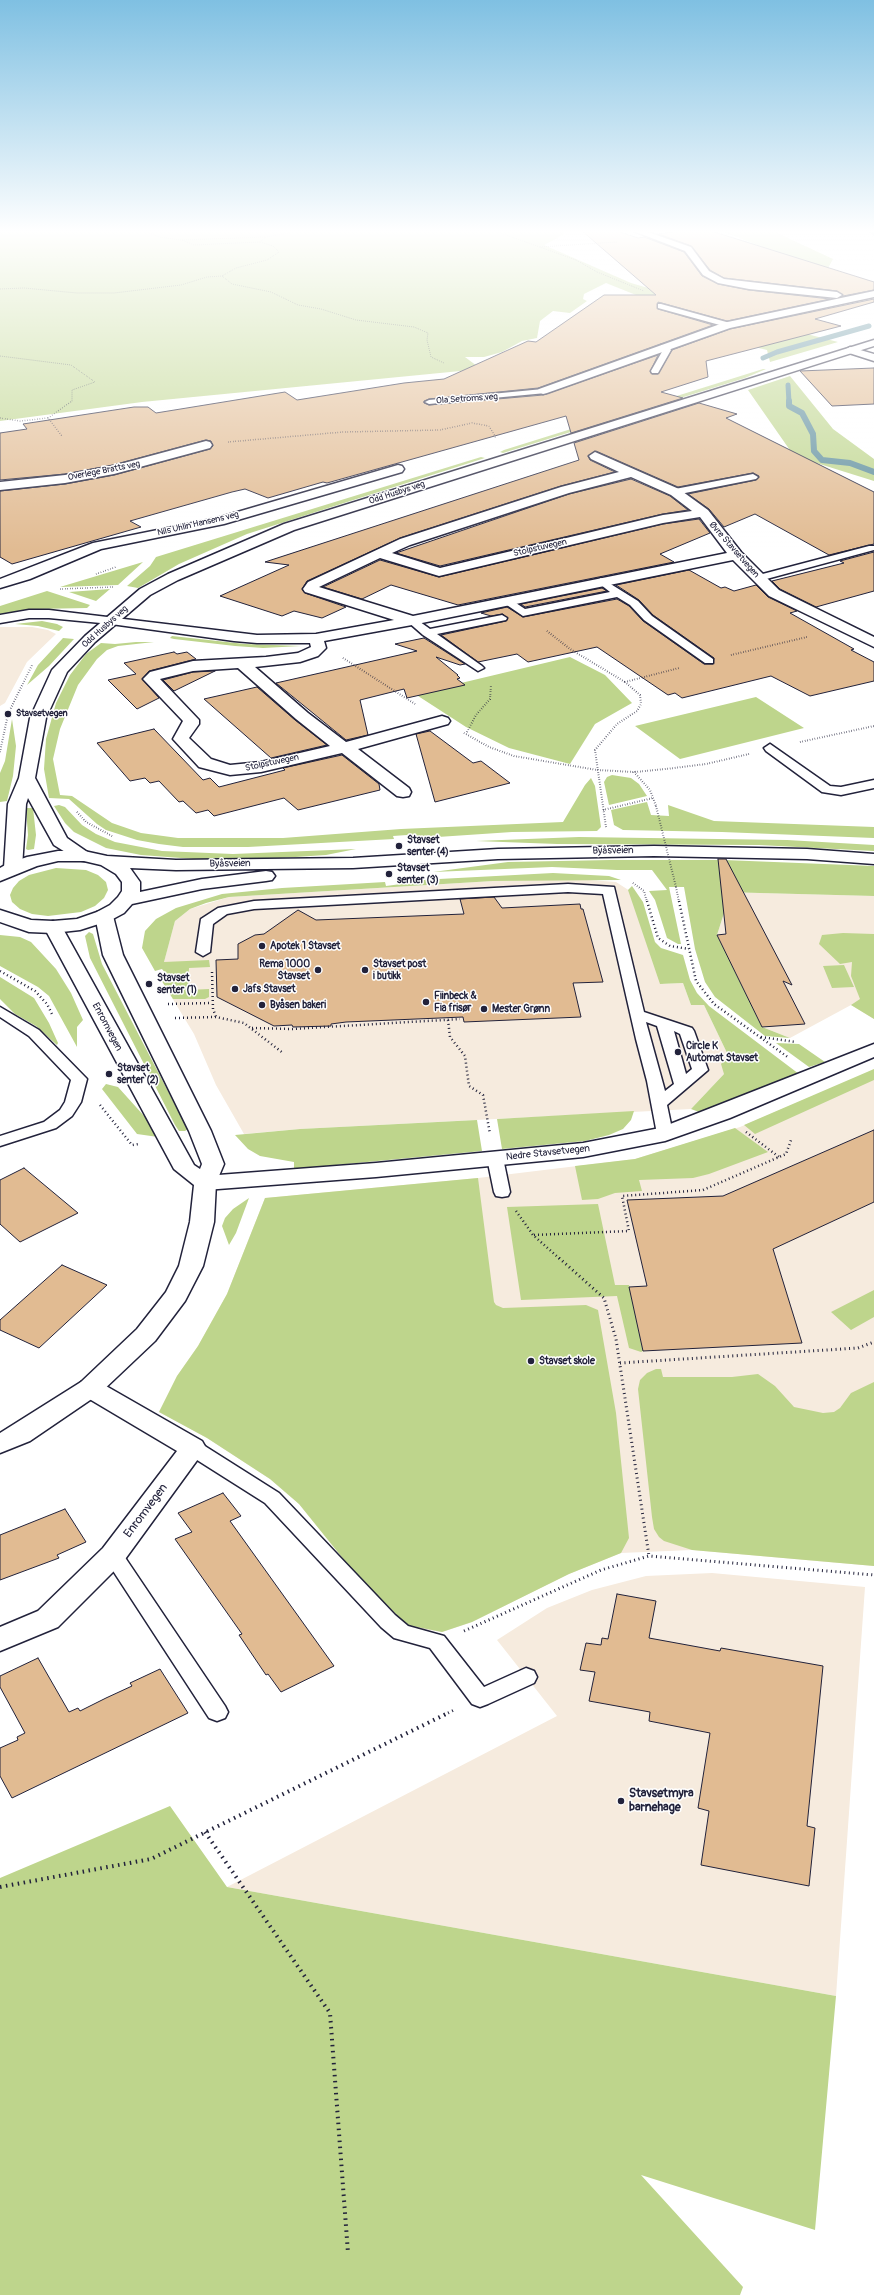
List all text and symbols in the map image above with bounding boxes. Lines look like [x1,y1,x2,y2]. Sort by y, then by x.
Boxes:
street label: Ola Setroms veg [436,391,498,407]
street label: Overlege Bratts veg [67,459,141,483]
street label: Odd Husbys veg [368,479,426,507]
street label: Nils Uhlin Hansens veg [156,509,240,539]
street label: Øvre Stavsetvegen [707,520,761,580]
street label: Stolpstuvegen [512,537,568,559]
street label: Odd Husbys veg [80,604,130,650]
marker: Stavsetvegen [3,709,13,719]
place label: Stavsetvegen [16,709,68,719]
street label: Stolpstuvegen [244,752,300,774]
place label: Stavset senter (4) [407,834,449,858]
marker: Stavset senter (4) [394,841,404,851]
street label: Byåsveien [592,845,634,857]
street label: Byåsveien [209,858,251,870]
place label: Stavset senter (3) [397,862,439,886]
marker: Stavset senter (3) [384,869,394,879]
place label: Apotek 1 Stavset [270,940,340,952]
marker: Apotek 1 Stavset [257,941,267,951]
place label: Rema 1000 Stavset [259,958,310,982]
place label: Stavset post i butikk [373,958,426,982]
marker: Rema 1000 Stavset [313,965,323,975]
marker: Stavset post i butikk [360,965,370,975]
place label: Stavset senter (1) [157,972,197,996]
marker: Stavset senter (1) [144,979,154,989]
place label: Jafs Stavset [243,983,296,995]
marker: Jafs Stavset [230,984,240,994]
place label: Fiinbeck & Fia frisør [434,990,477,1014]
marker: Fiinbeck & Fia frisør [421,997,431,1007]
place label: Byåsen bakeri [270,999,326,1011]
marker: Byåsen bakeri [257,1000,267,1010]
street label: Enromvegen [89,1001,125,1053]
place label: Mester Grønn [492,1003,550,1015]
marker: Mester Grønn [479,1004,489,1014]
place label: Circle K Automat Stavset [686,1040,758,1064]
marker: Circle K Automat Stavset [673,1047,683,1057]
place label: Stavset senter (2) [117,1062,159,1086]
marker: Stavset senter (2) [104,1069,114,1079]
street label: Nedre Stavsetvegen [505,1143,591,1163]
place label: Stavset skole [539,1355,595,1367]
marker: Stavset skole [526,1356,536,1366]
street label: Enromvegen [121,1481,171,1541]
place label: Stavsetmyra barnehage [629,1787,694,1815]
marker: Stavsetmyra barnehage [616,1796,626,1806]

